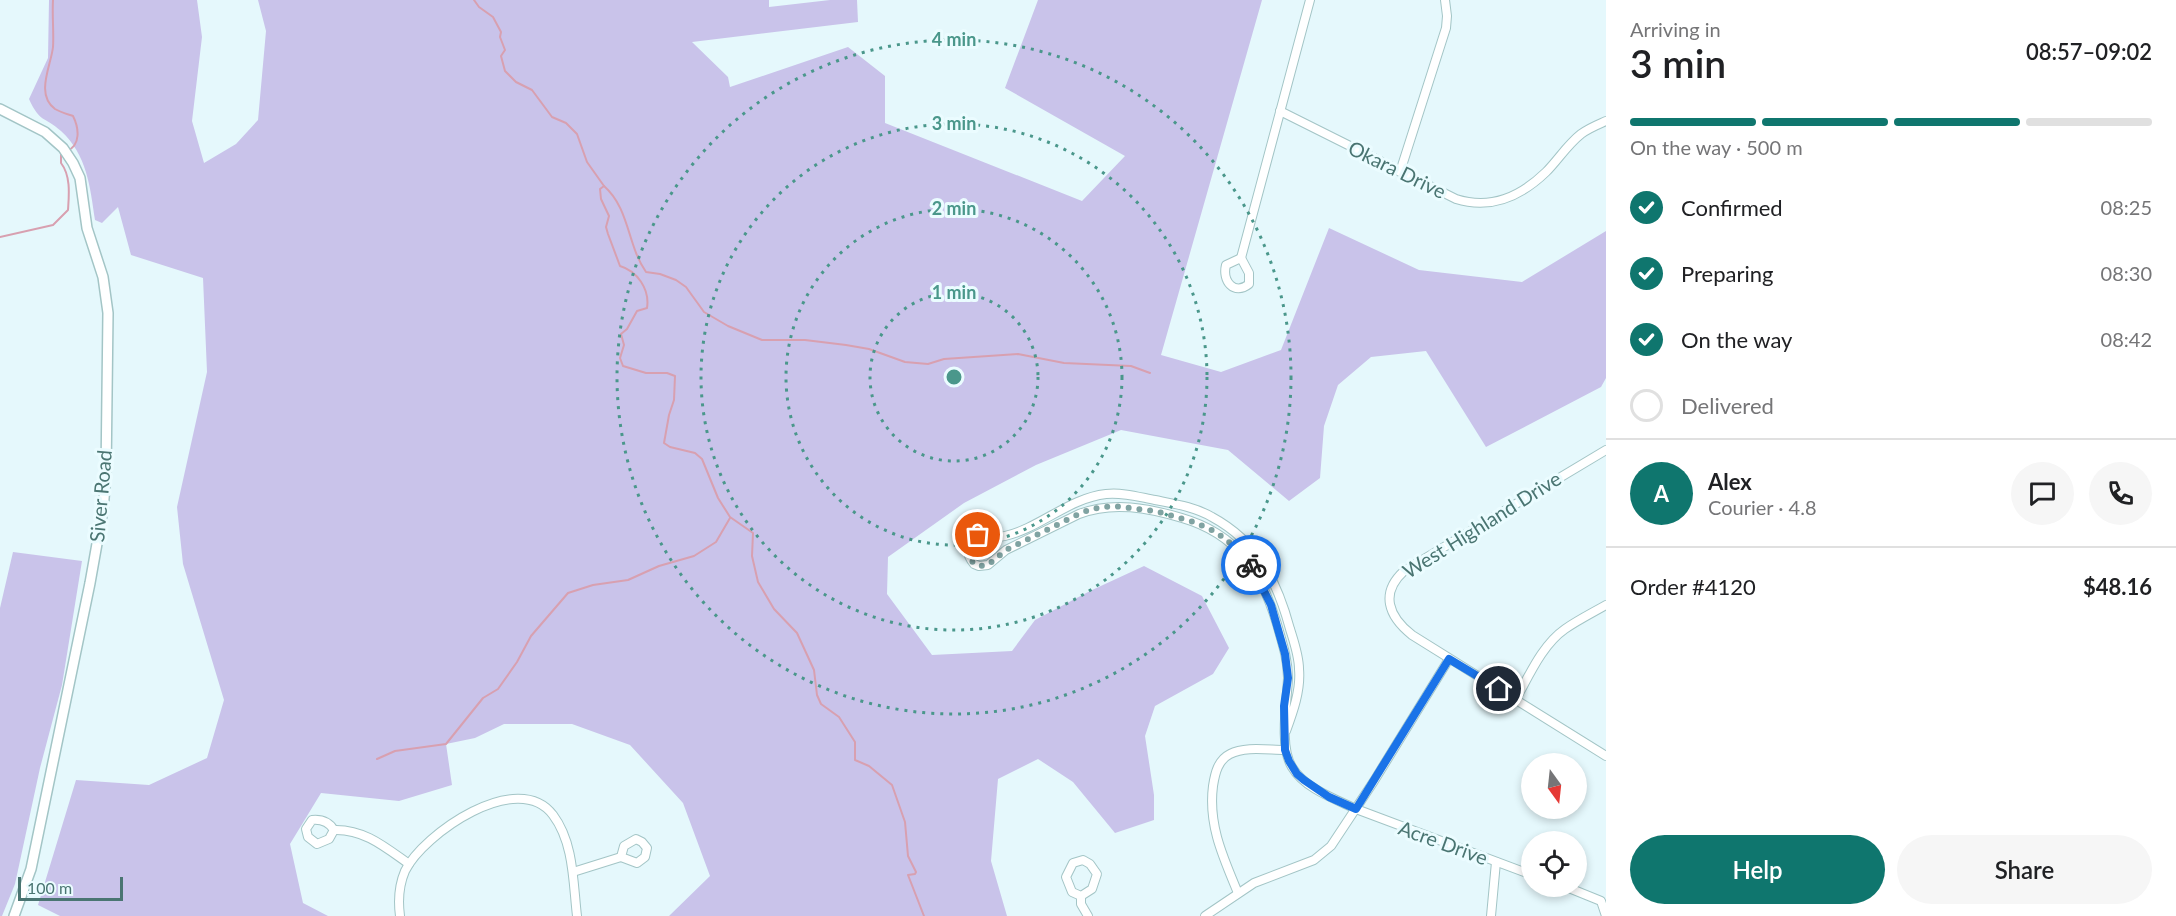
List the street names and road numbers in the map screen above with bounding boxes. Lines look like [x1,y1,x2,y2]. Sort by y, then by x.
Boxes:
street label: Okara Drive [1345,135,1450,203]
street label: Siver Road [84,449,116,543]
street label: West Highland Drive [1398,466,1565,583]
street label: Acre Drive [1396,815,1491,869]

